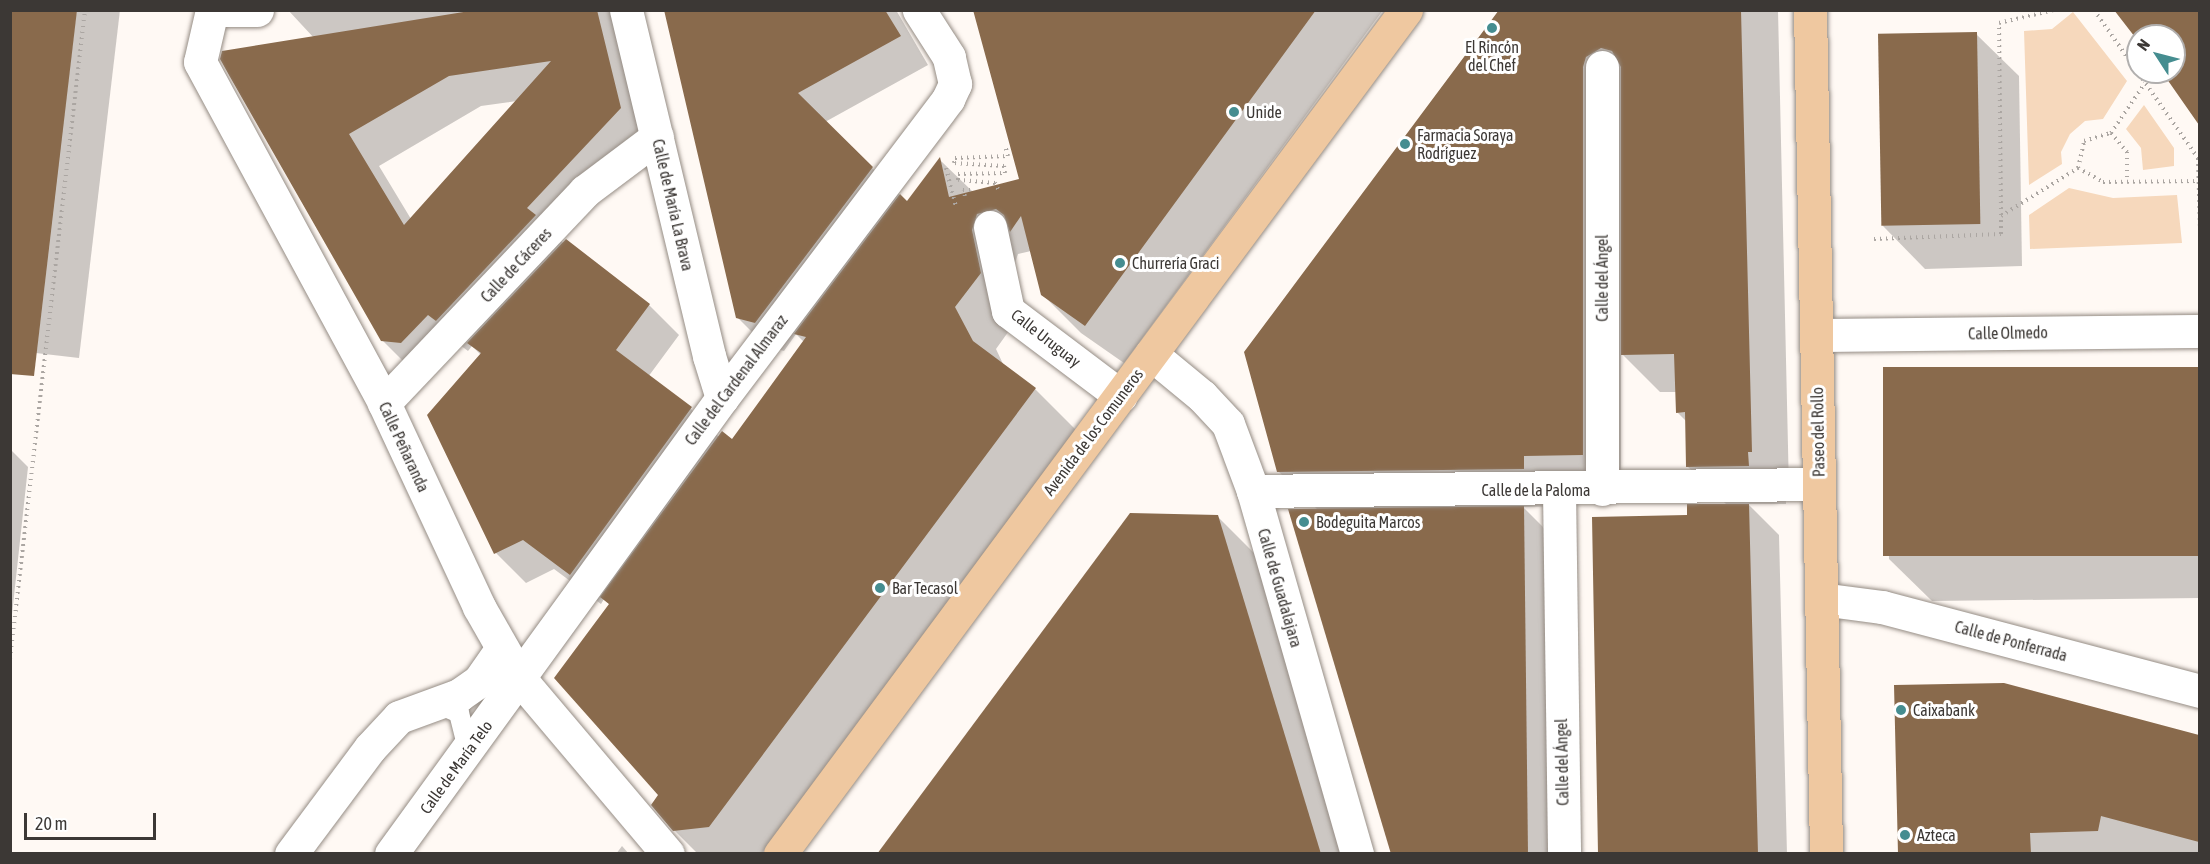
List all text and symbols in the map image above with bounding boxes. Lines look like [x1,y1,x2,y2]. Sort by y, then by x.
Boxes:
marker: El Rincón del Chef [1485,21,1499,35]
north arrow [2126,24,2186,84]
text: N [2133,35,2153,54]
place label: El Rincón del Chef [1465,37,1519,75]
place label: Unide [1246,102,1282,122]
marker: Unide [1227,105,1241,119]
place label: Farmacia Soraya Rodríguez [1417,125,1513,163]
street label: Calle de María La Brava [648,137,698,273]
marker: Farmacia Soraya Rodríguez [1398,137,1412,151]
street label: Calle de Cáceres [477,224,555,306]
street label: Calle del Ángel [1592,234,1612,322]
place label: Churrería Graci [1132,253,1219,273]
marker: Churrería Graci [1113,256,1127,270]
street label: Calle Uruguay [1007,305,1085,371]
street label: Calle del Cardenal Almaraz [681,311,791,449]
street label: Calle Olmedo [1968,323,2048,343]
street label: Avenida de los Comuneros [1039,365,1147,499]
street label: Paseo del Rollo [1808,387,1828,477]
street label: Calle Peñaranda [375,399,433,495]
street label: Calle de la Paloma [1482,480,1590,500]
place label: Bodeguita Marcos [1316,512,1420,532]
marker: Bodeguita Marcos [1297,515,1311,529]
street label: Calle de Guadalajara [1254,526,1306,650]
place label: Bar Tecasol [892,578,958,598]
marker: Bar Tecasol [873,581,887,595]
street label: Calle de Ponferrada [1953,617,2069,665]
place label: Caixabank [1913,700,1975,720]
marker: Caixabank [1894,703,1908,717]
street label: Calle de María Telo [416,717,496,817]
street label: Calle del Ángel [1552,718,1572,806]
scale bar [27,801,159,839]
text: 20 m [35,813,67,834]
place label: Azteca [1917,825,1956,845]
marker: Azteca [1898,828,1912,842]

